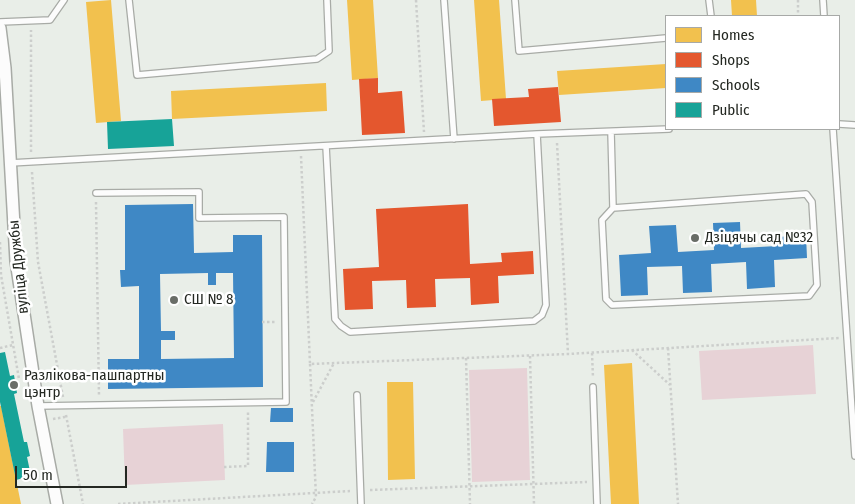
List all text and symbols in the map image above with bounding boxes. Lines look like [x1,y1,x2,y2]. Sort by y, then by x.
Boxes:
legend [665,15,840,130]
text: Homes [712,26,754,44]
text: Shops [712,51,750,69]
text: Schools [712,76,760,94]
text: Public [712,101,749,119]
street label: вуліца Дружбы [5,219,33,315]
place label: Дзіцячы сад №32 [705,229,813,247]
marker: Дзіцячы сад №32 [689,232,701,244]
place label: СШ № 8 [184,291,234,309]
marker: СШ № 8 [168,294,180,306]
place label: Разлікова-пашпартны цэнтр [24,367,164,402]
marker: Разлікова-пашпартны цэнтр [8,379,20,391]
scale bar [18,456,130,488]
text: 50 m [23,466,53,484]

